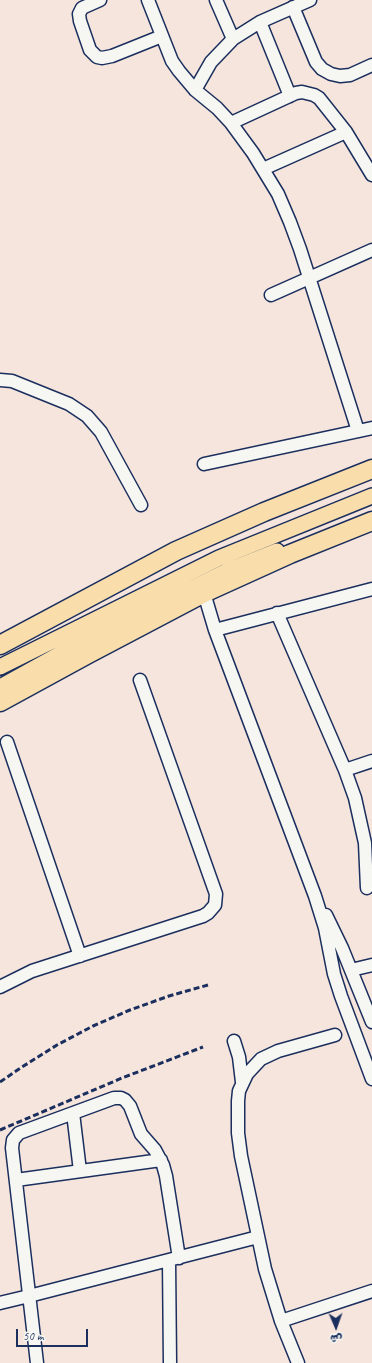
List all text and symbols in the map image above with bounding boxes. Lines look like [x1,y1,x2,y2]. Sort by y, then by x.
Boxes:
north arrow [316,1307,356,1347]
scale bar [18,1321,90,1347]
text: 50 m [23,1328,43,1344]
text: ش [330,1332,343,1346]

